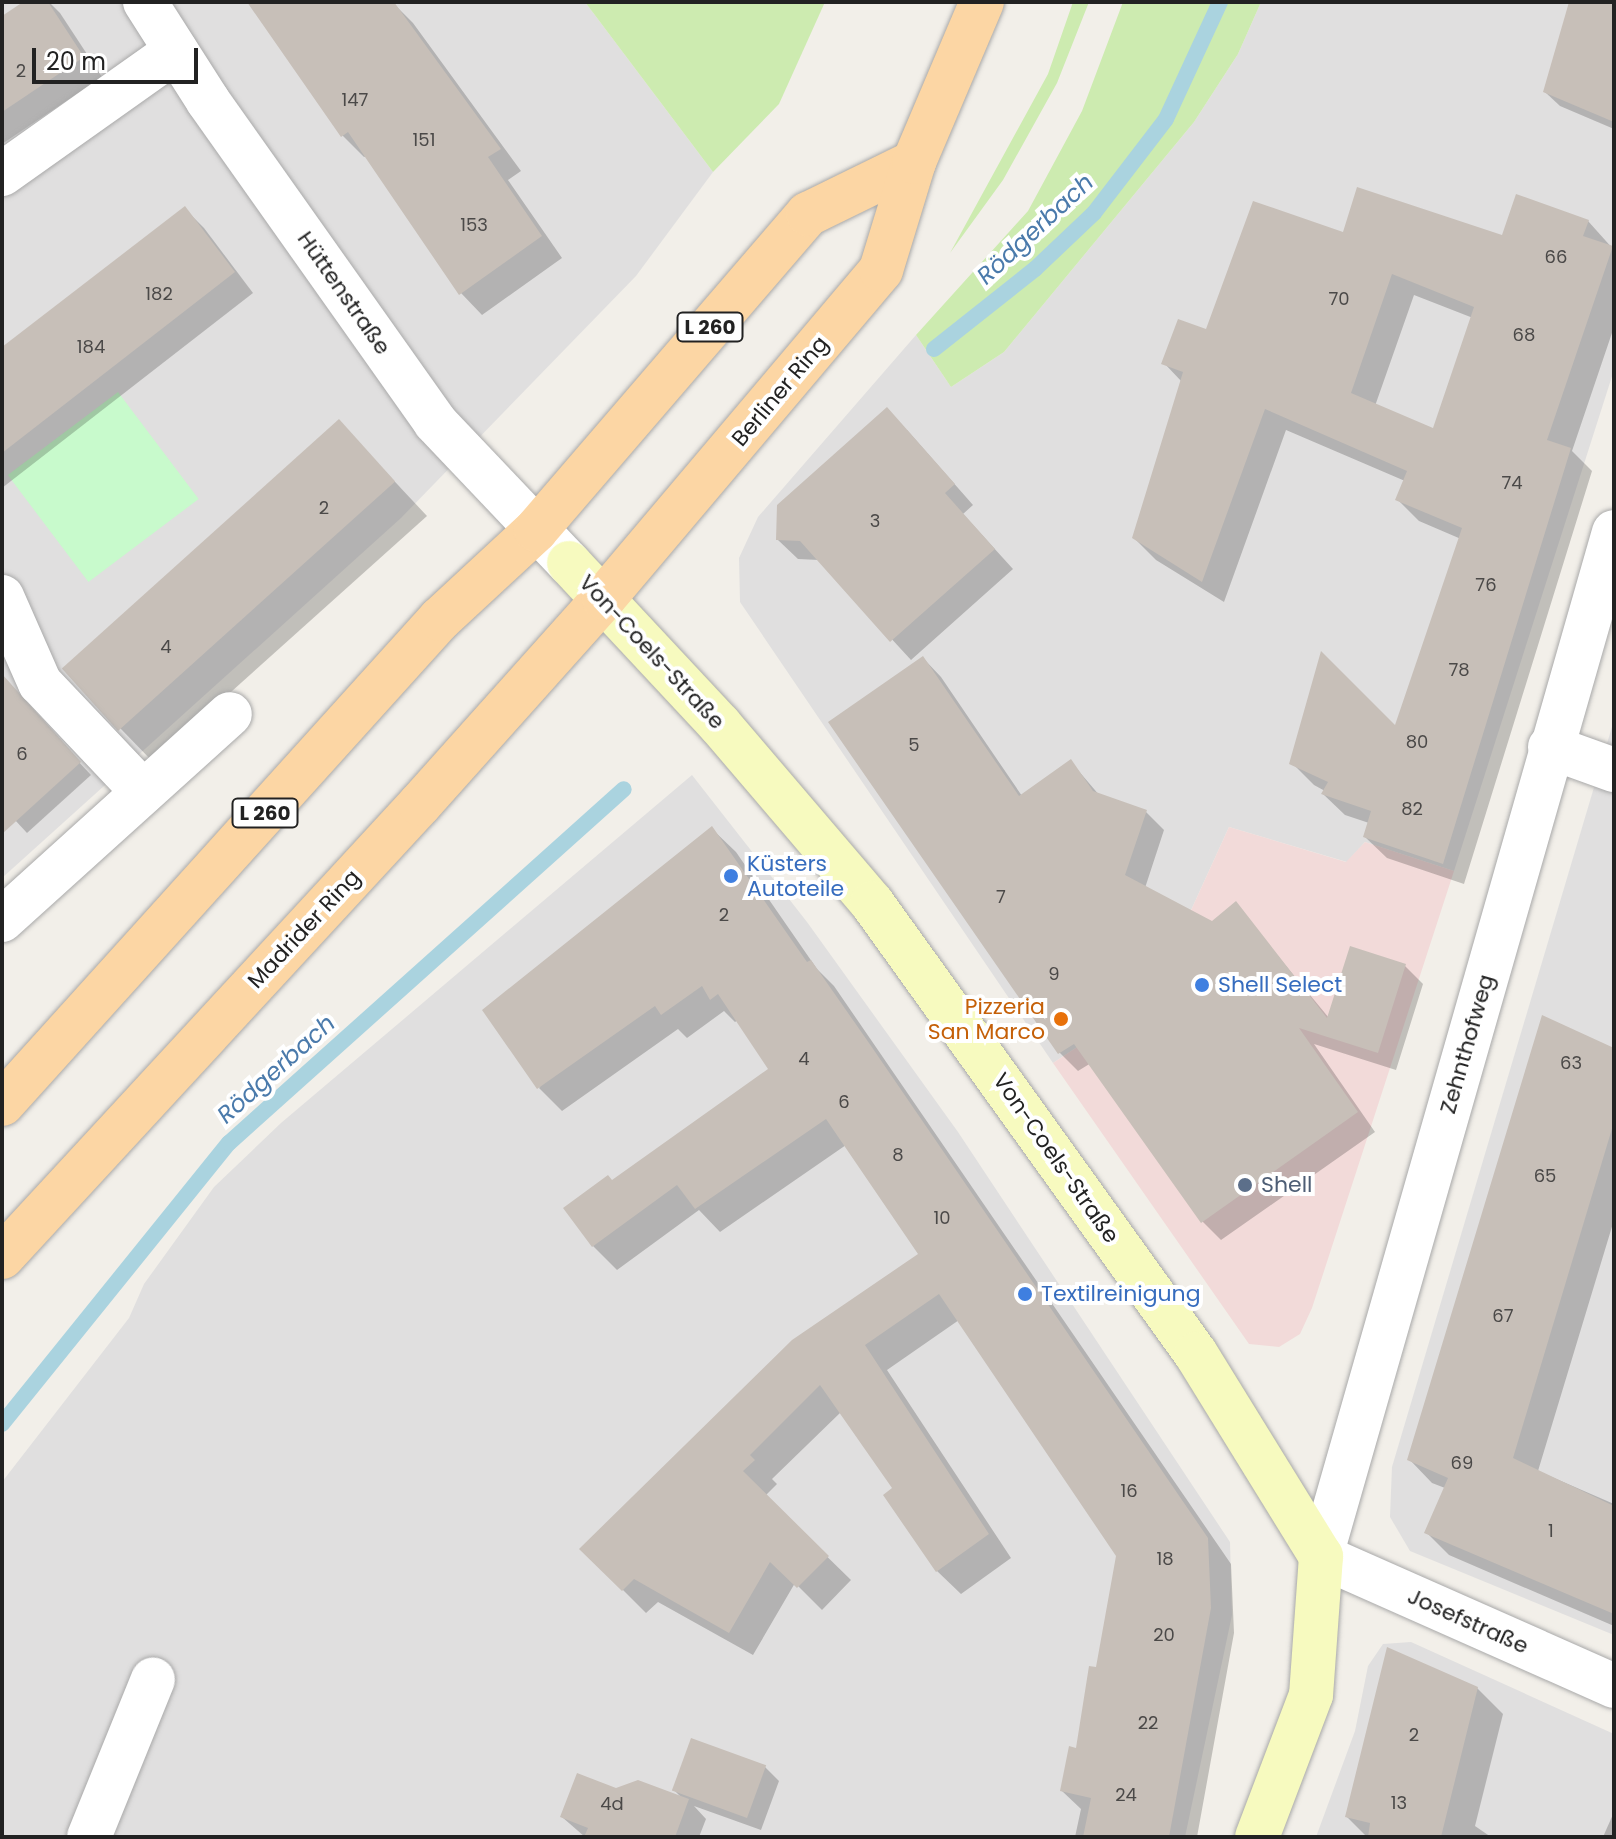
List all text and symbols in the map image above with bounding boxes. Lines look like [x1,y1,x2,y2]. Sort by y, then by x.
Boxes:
scale bar [36,32,202,82]
text: 20 m [46,45,106,78]
house number: 2 [16,60,26,82]
house number: 147 [342,89,368,111]
house number: 151 [413,129,435,151]
water label: Rödgerbach [971,168,1099,290]
house number: 153 [460,214,488,236]
street label: Hüttenstraße [292,226,396,360]
house number: 66 [1545,246,1567,268]
house number: 182 [145,283,173,305]
house number: 70 [1328,288,1350,310]
road number: L 260 [676,311,744,343]
house number: 68 [1513,324,1535,346]
street label: Berliner Ring [726,331,834,451]
house number: 184 [77,336,105,358]
house number: 74 [1501,472,1523,494]
house number: 2 [319,497,329,519]
house number: 3 [870,510,880,532]
street label: Von-Coels-Straße [574,569,730,735]
house number: 76 [1475,574,1497,596]
house number: 4 [160,636,172,658]
house number: 78 [1448,659,1470,681]
house number: 80 [1406,731,1428,753]
house number: 5 [908,734,920,756]
house number: 6 [16,743,28,765]
road number: L 260 [231,797,299,829]
house number: 82 [1401,798,1423,820]
place label: Küsters Autoteile [747,850,844,902]
street label: Madrider Ring [242,864,366,994]
marker: Küsters Autoteile [722,867,740,885]
house number: 7 [996,886,1006,908]
house number: 2 [719,904,729,926]
house number: 9 [1048,963,1060,985]
street label: Zehnthofweg [1435,971,1499,1117]
place label: Shell Select [1218,972,1342,998]
marker: Shell Select [1193,976,1211,994]
place label: Pizzeria San Marco [928,993,1045,1044]
water label: Rödgerbach [211,1009,341,1129]
marker: Pizzeria San Marco [1052,1010,1070,1028]
house number: 4 [798,1048,810,1070]
house number: 63 [1560,1052,1582,1074]
street label: Von-Coels-Straße [987,1068,1125,1248]
house number: 6 [838,1091,850,1113]
house number: 8 [892,1144,904,1166]
house number: 65 [1534,1165,1556,1187]
place label: Shell [1261,1172,1312,1198]
marker: Shell [1236,1176,1254,1194]
house number: 10 [933,1207,951,1229]
place label: Textilreinigung [1041,1281,1201,1307]
marker: Textilreinigung [1016,1285,1034,1303]
house number: 67 [1492,1305,1514,1327]
house number: 69 [1451,1452,1473,1474]
house number: 16 [1120,1480,1138,1502]
house number: 1 [1548,1520,1554,1542]
house number: 18 [1156,1548,1174,1570]
street label: Josefstraße [1404,1583,1532,1659]
house number: 20 [1153,1624,1175,1646]
house number: 22 [1138,1712,1158,1734]
house number: 2 [1409,1724,1419,1746]
house number: 24 [1115,1784,1137,1806]
house number: 13 [1391,1792,1407,1814]
house number: 4d [600,1793,624,1815]

